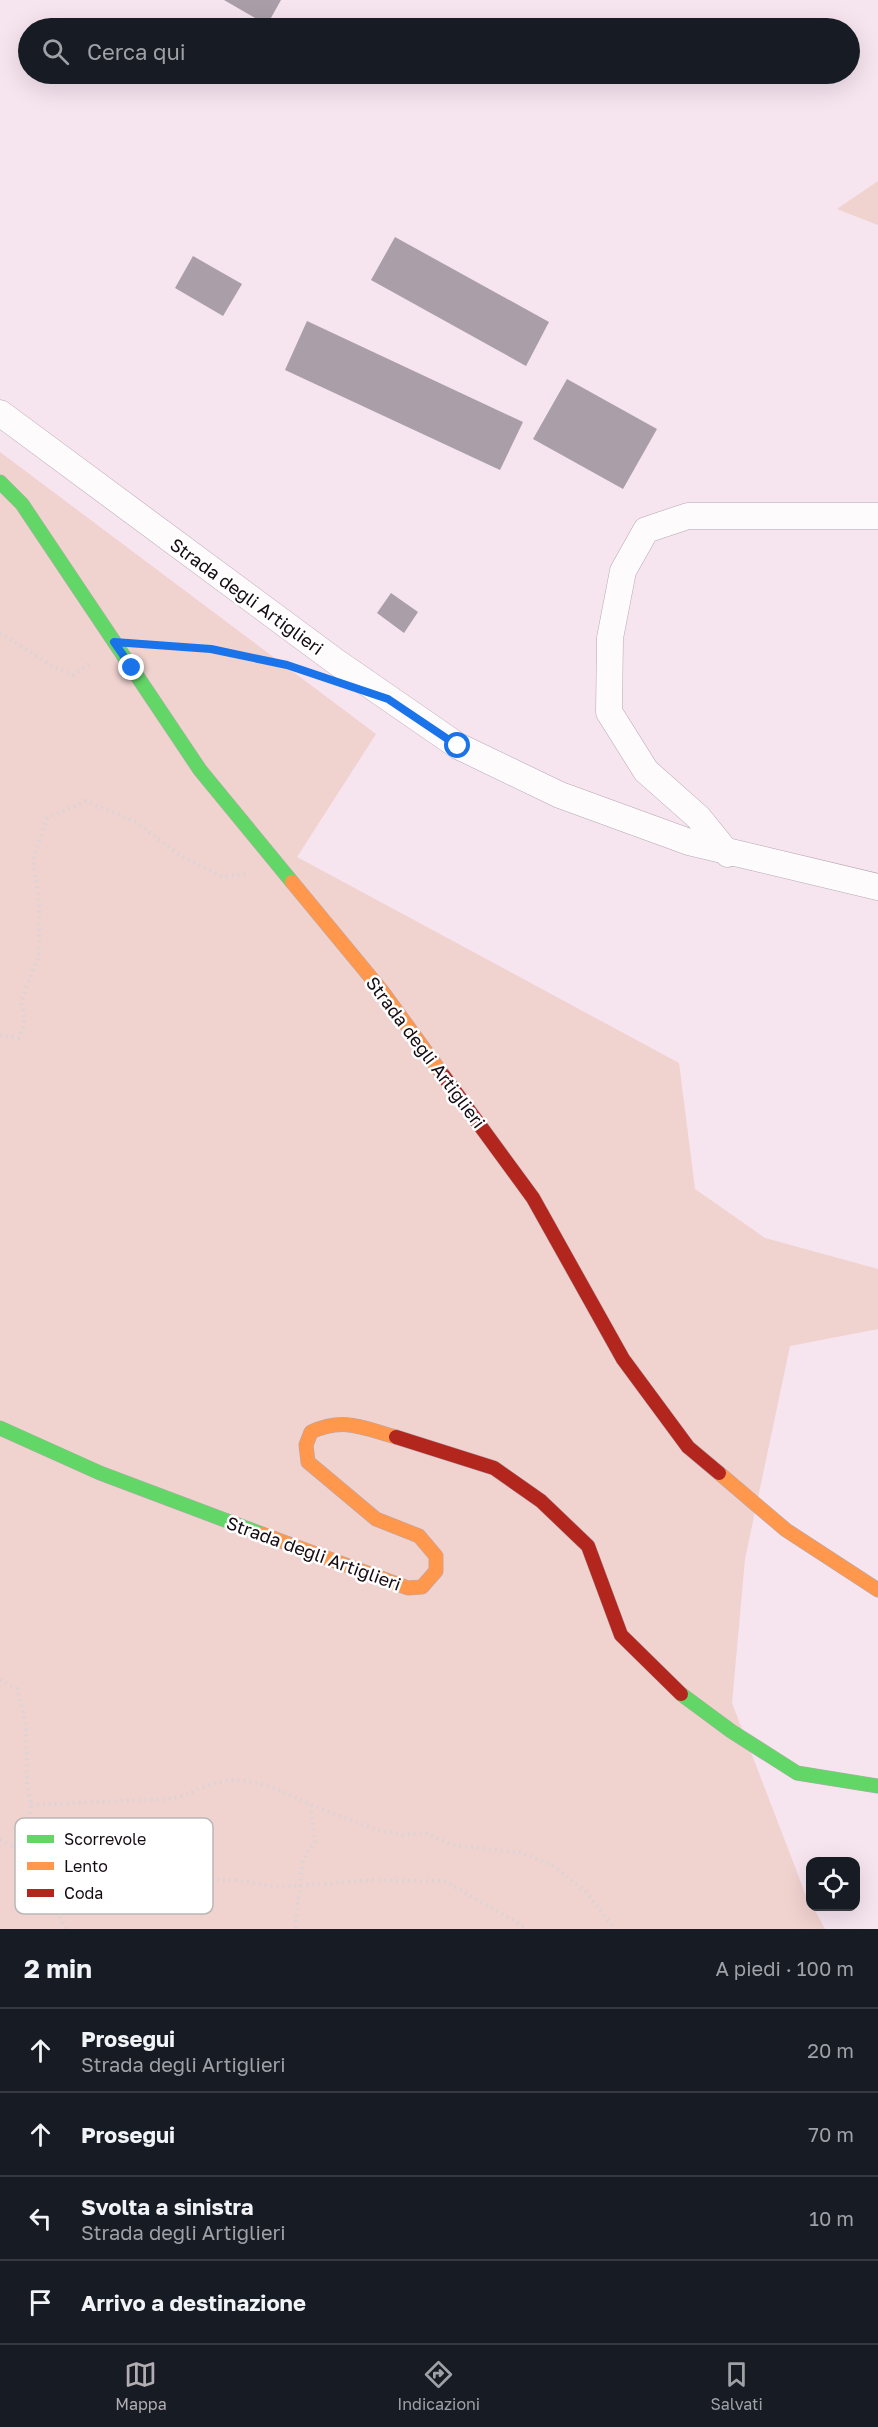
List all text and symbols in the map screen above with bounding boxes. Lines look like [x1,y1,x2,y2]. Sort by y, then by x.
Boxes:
search box [18,18,860,84]
icon: search [39,35,72,68]
text: Cerca qui [87,38,186,65]
street label: Strada degli Artiglieri [166,533,328,659]
route end [118,654,144,680]
route start [444,732,470,758]
street label: Strada degli Artiglieri [362,972,490,1132]
street label: Strada degli Artiglieri [224,1511,404,1595]
legend [15,1818,213,1914]
text: Scorrevole [64,1829,146,1849]
text: Lento [64,1856,108,1876]
map controls [806,1857,860,1911]
button: locate [806,1857,860,1911]
text: Coda [64,1883,103,1903]
text: 2 min [24,1953,92,1984]
text: A piedi · 100 m [715,1956,854,1980]
text: Prosegui [81,2025,175,2052]
icon: ahead [24,2034,57,2067]
text: 20 m [807,2038,854,2062]
text: Strada degli Artiglieri [81,2052,286,2076]
icon: ahead [24,2118,57,2151]
text: Prosegui [81,2121,175,2148]
text: 70 m [808,2122,854,2146]
text: Svolta a sinistra [81,2193,253,2220]
icon: left [24,2202,57,2235]
text: 10 m [809,2206,854,2230]
text: Strada degli Artiglieri [81,2220,286,2244]
icon: arrive [24,2286,57,2319]
text: Arrivo a destinazione [81,2289,306,2316]
tab: Mappa [115,2358,167,2414]
tab: Indicazioni [397,2358,480,2414]
tab: Salvati [711,2358,763,2414]

